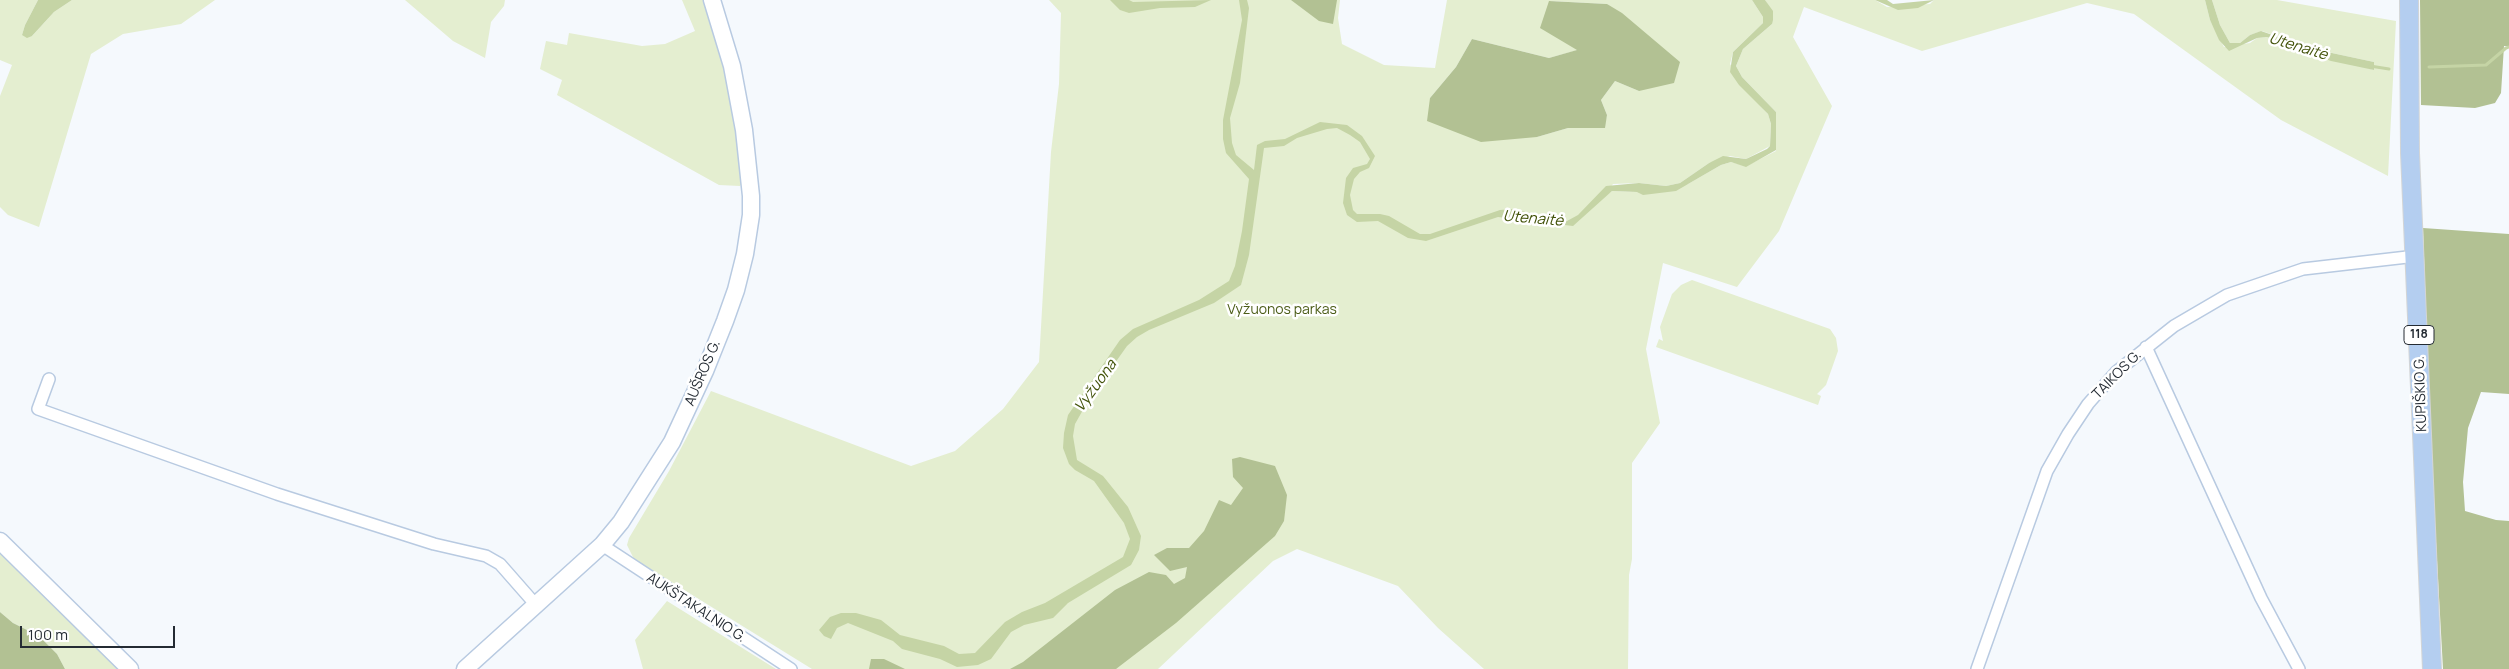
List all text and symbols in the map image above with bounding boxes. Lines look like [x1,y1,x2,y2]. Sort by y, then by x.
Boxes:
water label: Utenaitė [2267,30,2329,64]
water label: Utenaitė [1502,207,1564,231]
park label: Vyžuonos parkas [1227,302,1337,318]
road number: 118 [2404,326,2434,344]
street label: AUŠROS G. [682,338,724,408]
street label: TAIKOS G. [2089,347,2145,403]
water label: Vyžuona [1071,356,1121,416]
street label: KUPIŠKIO G. [2411,356,2431,432]
street label: AUKŠTAKALNIO G. [643,570,749,646]
scale bar [22,616,178,648]
text: 100 m [28,624,68,645]

